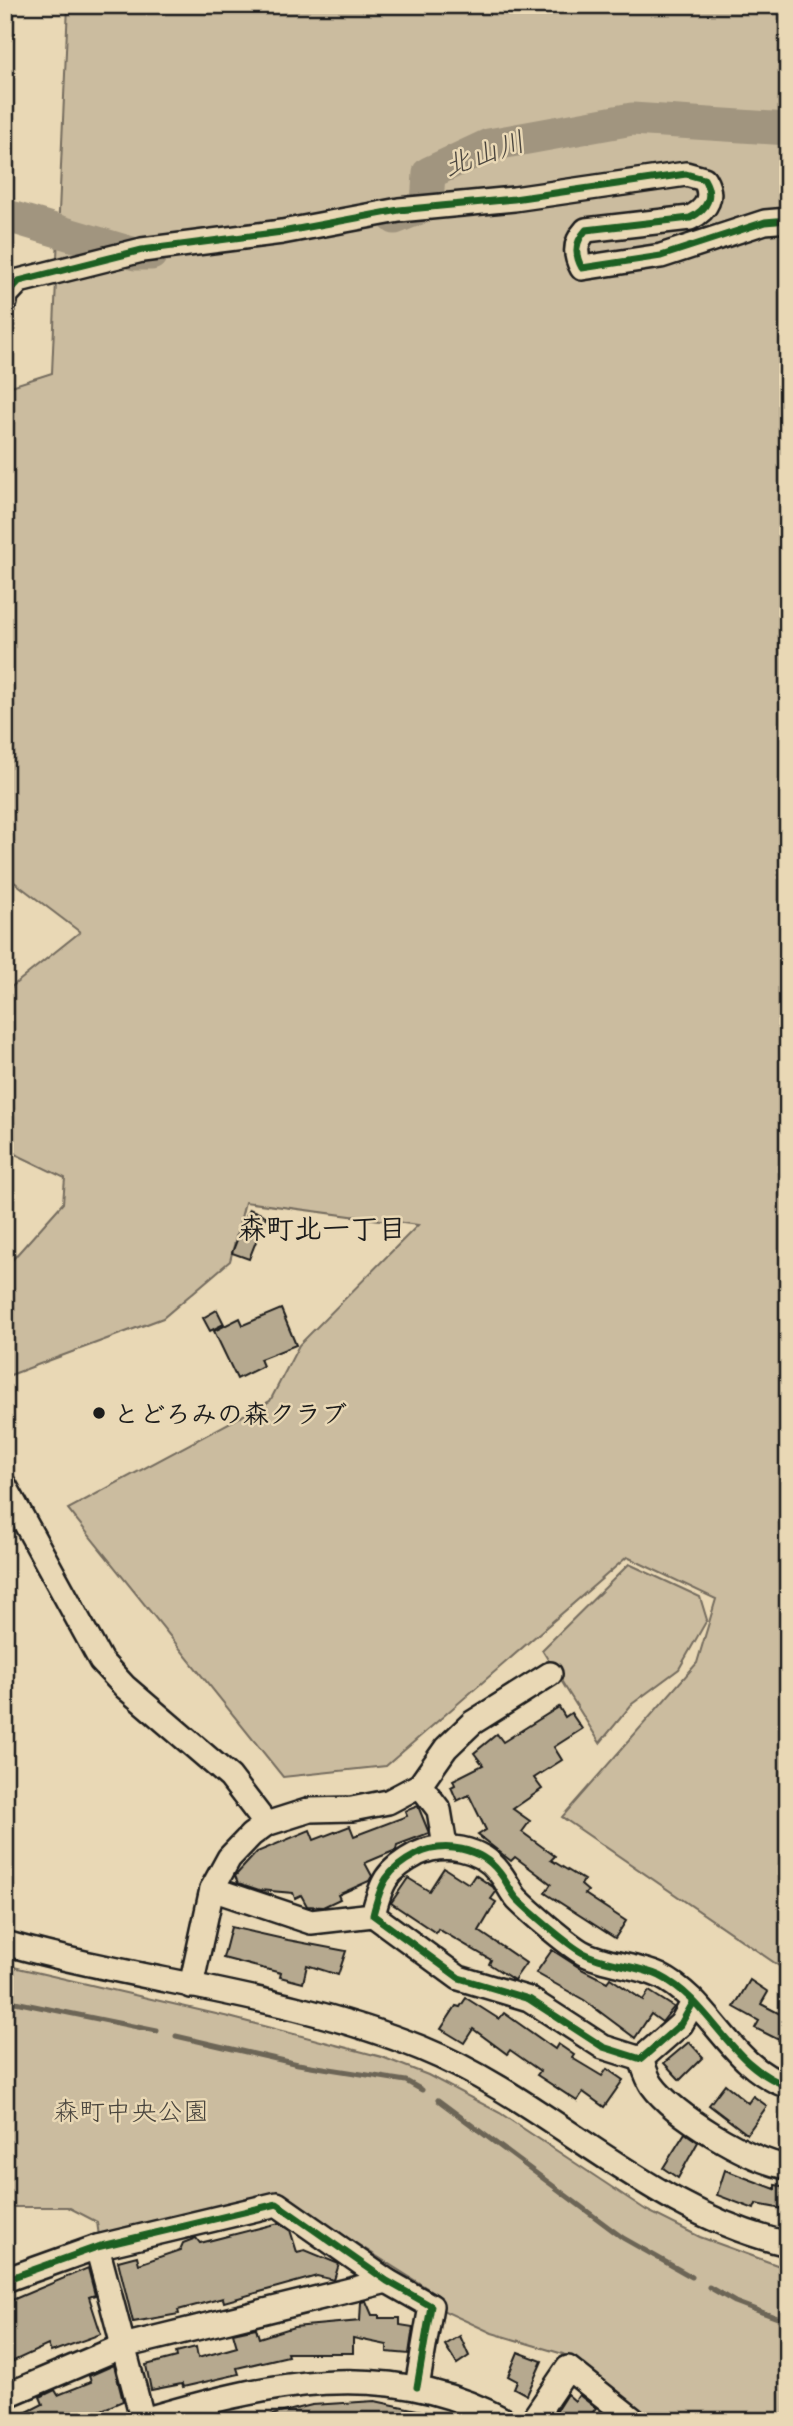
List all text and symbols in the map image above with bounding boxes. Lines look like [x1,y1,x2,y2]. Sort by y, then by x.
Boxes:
water label: 北山川 [438,121,530,185]
district label: 森町北一丁目 [238,1209,406,1247]
place label: とどろみの森クラブ [113,1396,347,1431]
marker: とどろみの森クラブ [91,1405,107,1421]
park label: 森町中央公園 [53,2093,209,2128]

